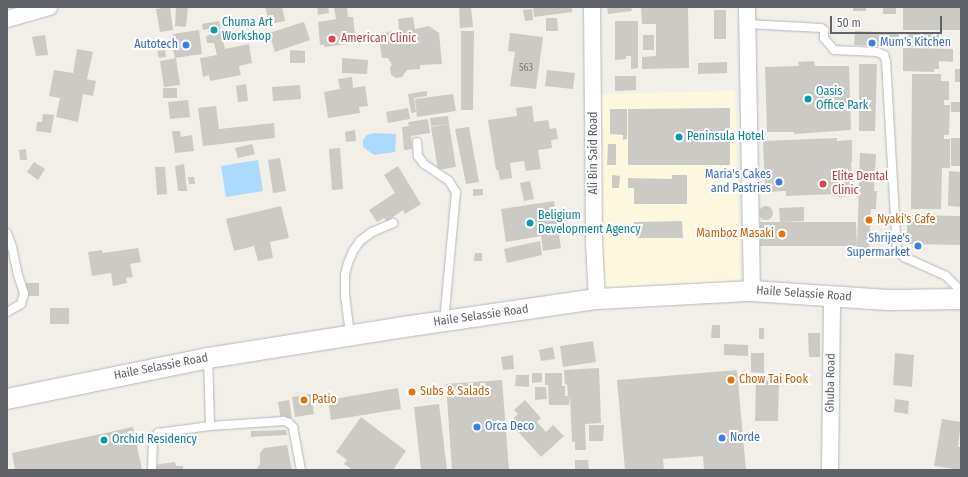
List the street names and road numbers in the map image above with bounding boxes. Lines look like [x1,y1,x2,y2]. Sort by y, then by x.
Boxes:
street label: Ali Bin Said Road [587,111,601,195]
street label: Haile Selassie Road [756,283,852,305]
street label: Haile Selassie Road [433,302,529,330]
street label: Haile Selassie Road [113,351,209,383]
street label: Ghuba Road [823,353,839,413]

